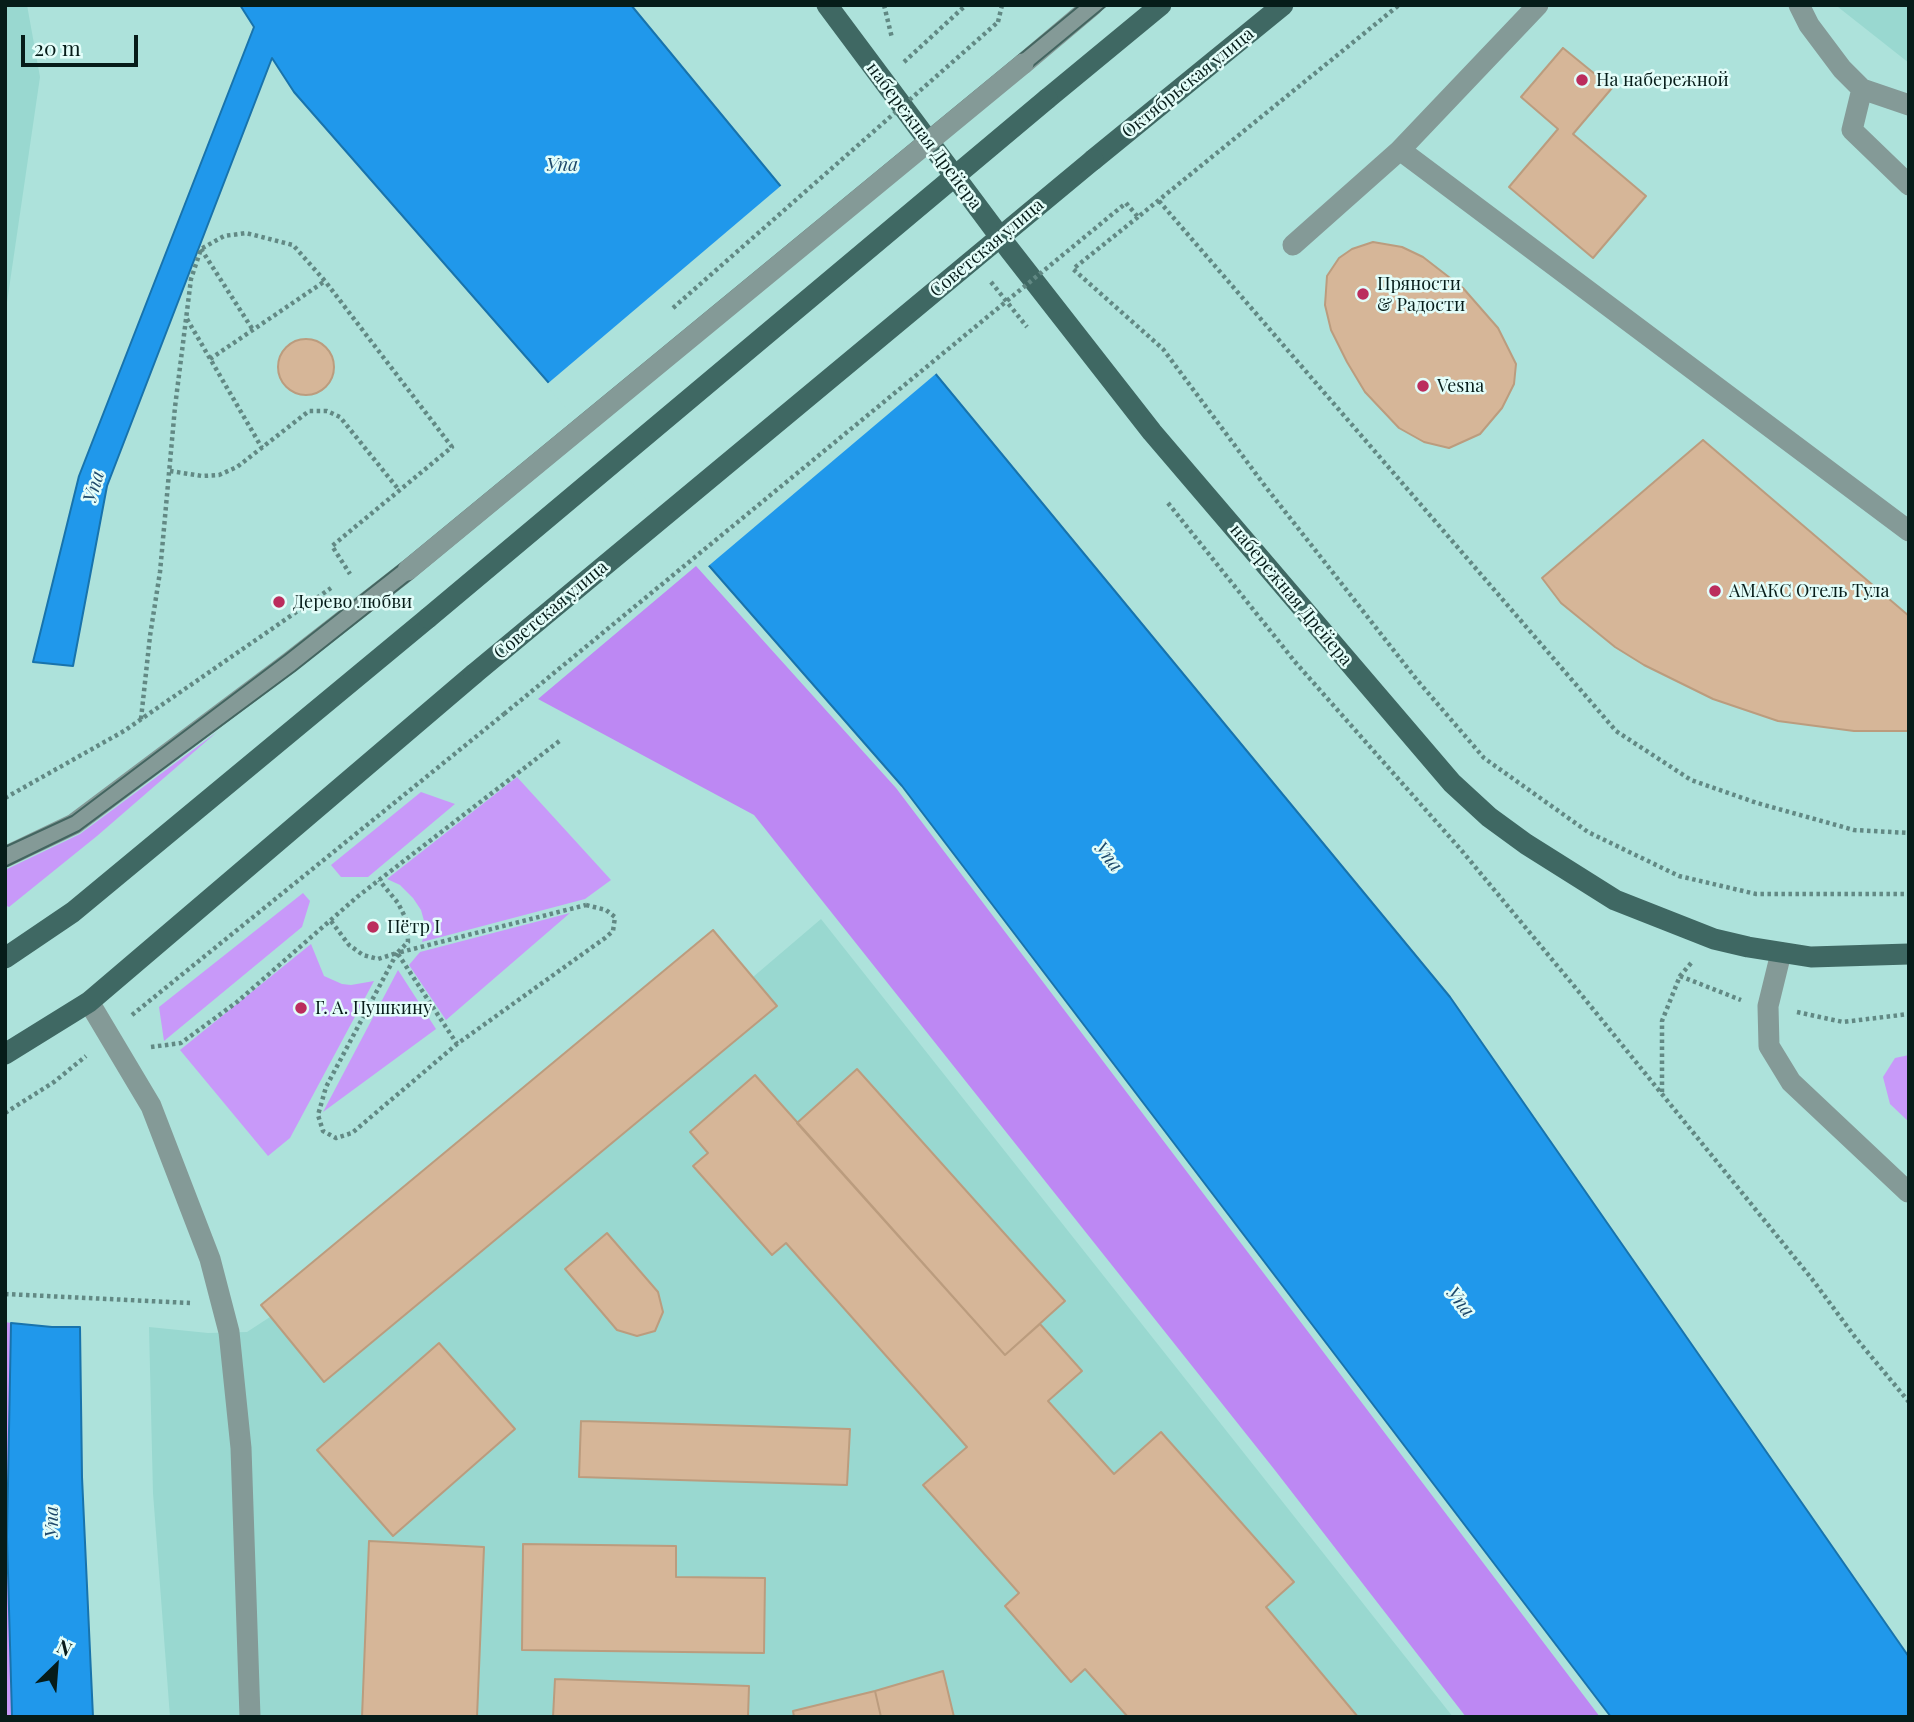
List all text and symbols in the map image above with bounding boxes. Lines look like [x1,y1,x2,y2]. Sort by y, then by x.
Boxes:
scale bar [24,21,142,65]
street label: Октябрьская улица [1118,23,1258,143]
text: 20 m [34,33,81,61]
street label: набережная Дрейера [862,58,986,214]
place label: На набережной [1596,69,1729,91]
marker: На набережной [1574,72,1590,88]
water label: Упа [546,154,578,176]
street label: Советская улица [926,194,1048,302]
place label: Пряности & Радости [1377,273,1465,316]
marker: Пряности & Радости [1355,286,1371,302]
place label: Vesna [1437,375,1484,397]
marker: Vesna [1415,378,1431,394]
water label: Упа [79,468,109,506]
street label: набережная Дрейера [1225,520,1357,670]
street label: Советская улица [490,556,612,664]
place label: АМАКС Отель Тула [1729,580,1889,602]
marker: АМАКС Отель Тула [1707,583,1723,599]
place label: Дерево любви [293,591,412,613]
marker: Дерево любви [271,594,287,610]
water label: Упа [1089,837,1127,877]
place label: Пётр I [387,916,440,938]
marker: Пётр I [365,919,381,935]
place label: Г. А. Пушкину [315,997,432,1019]
marker: Г. А. Пушкину [293,1000,309,1016]
water label: Упа [1441,1282,1479,1322]
water label: Упа [41,1506,63,1538]
north arrow [21,1631,91,1701]
text: N [53,1632,77,1662]

